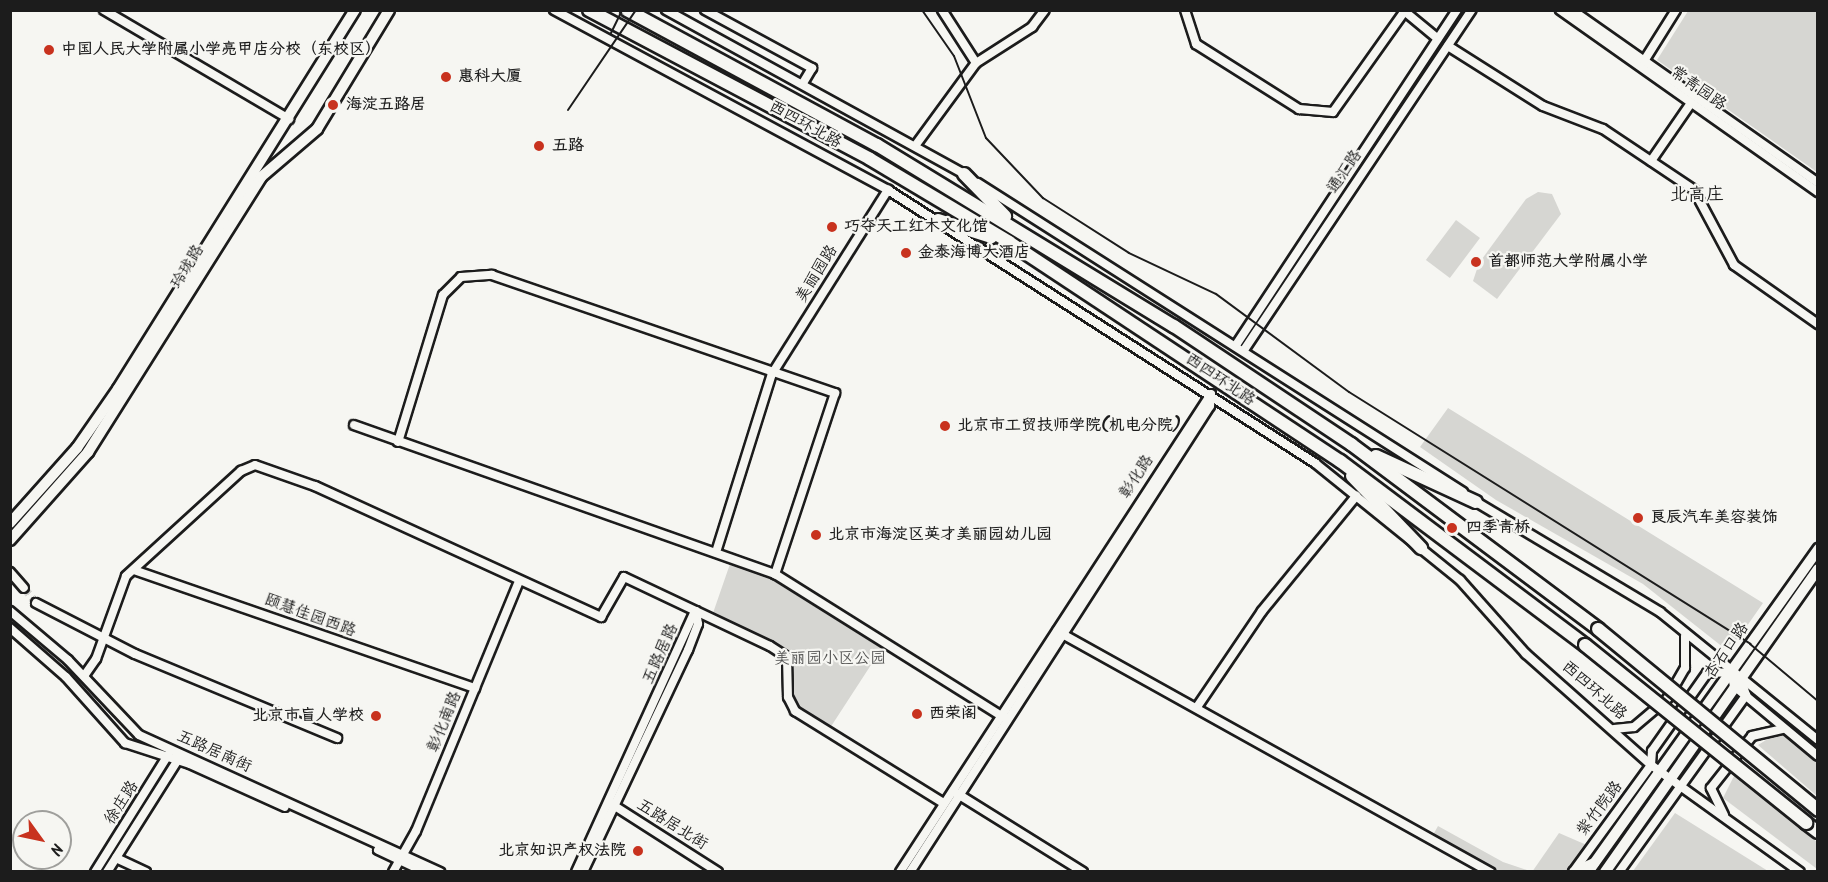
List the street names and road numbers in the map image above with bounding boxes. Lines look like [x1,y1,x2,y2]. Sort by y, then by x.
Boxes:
street label: 常青园路 [1666,63,1730,115]
street label: 西四环北路 [765,97,845,153]
street label: 通汇路 [1324,147,1366,197]
street label: 玲珑路 [167,241,209,293]
street label: 美丽园路 [792,242,842,306]
street label: 西四环北路 [1181,350,1259,410]
street label: 彰化路 [1116,452,1158,502]
street label: 颐慧佳园西路 [262,591,358,641]
street label: 杏石口路 [1701,619,1753,683]
street label: 五路居路 [639,621,683,687]
street label: 西四环北路 [1558,658,1630,724]
street label: 彰化南路 [424,689,466,755]
street label: 五路居南街 [174,727,254,777]
street label: 徐庄路 [101,778,143,828]
street label: 紫竹院路 [1573,778,1627,840]
street label: 五路居北街 [633,796,711,854]

